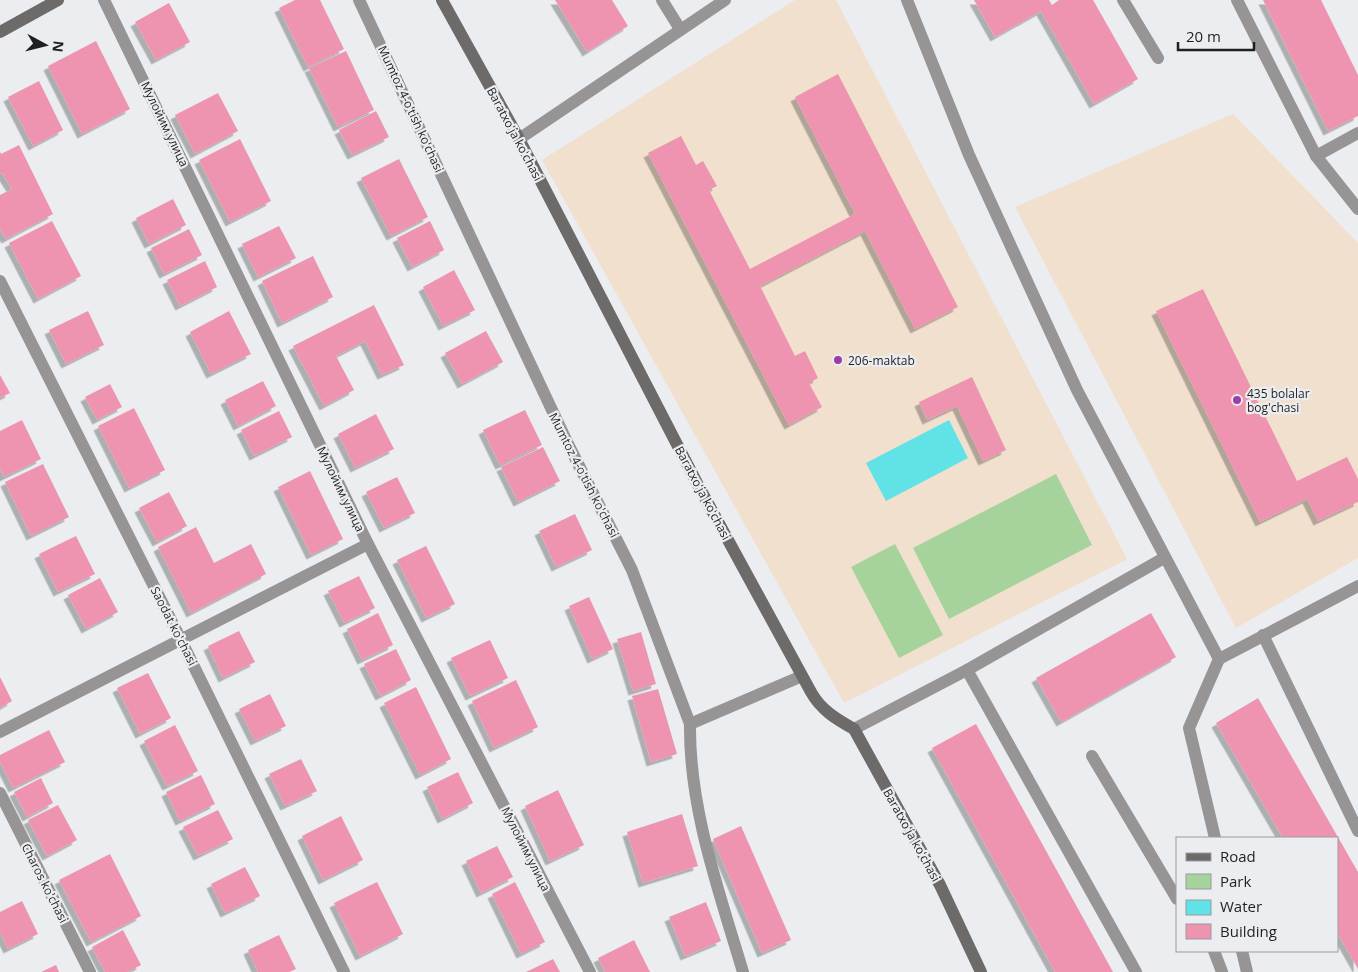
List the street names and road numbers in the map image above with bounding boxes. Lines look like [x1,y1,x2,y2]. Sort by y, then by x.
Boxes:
street label: Mumtoz 4-o'tish ko'chasi [374,43,448,175]
street label: Мулойим улица [137,79,193,169]
street label: Baratxoʻja koʻchasi [483,84,547,184]
street label: Mumtoz 4-o'tish ko'chasi [545,410,623,540]
street label: Baratxoʻja koʻchasi [671,443,735,543]
street label: Мулойим улица [313,444,369,534]
street label: Saodat ko'chasi [147,584,201,668]
street label: Baratxoʻja koʻchasi [879,785,945,885]
street label: Мулойим улица [497,804,555,894]
street label: Charos ko'chasi [18,840,72,926]

